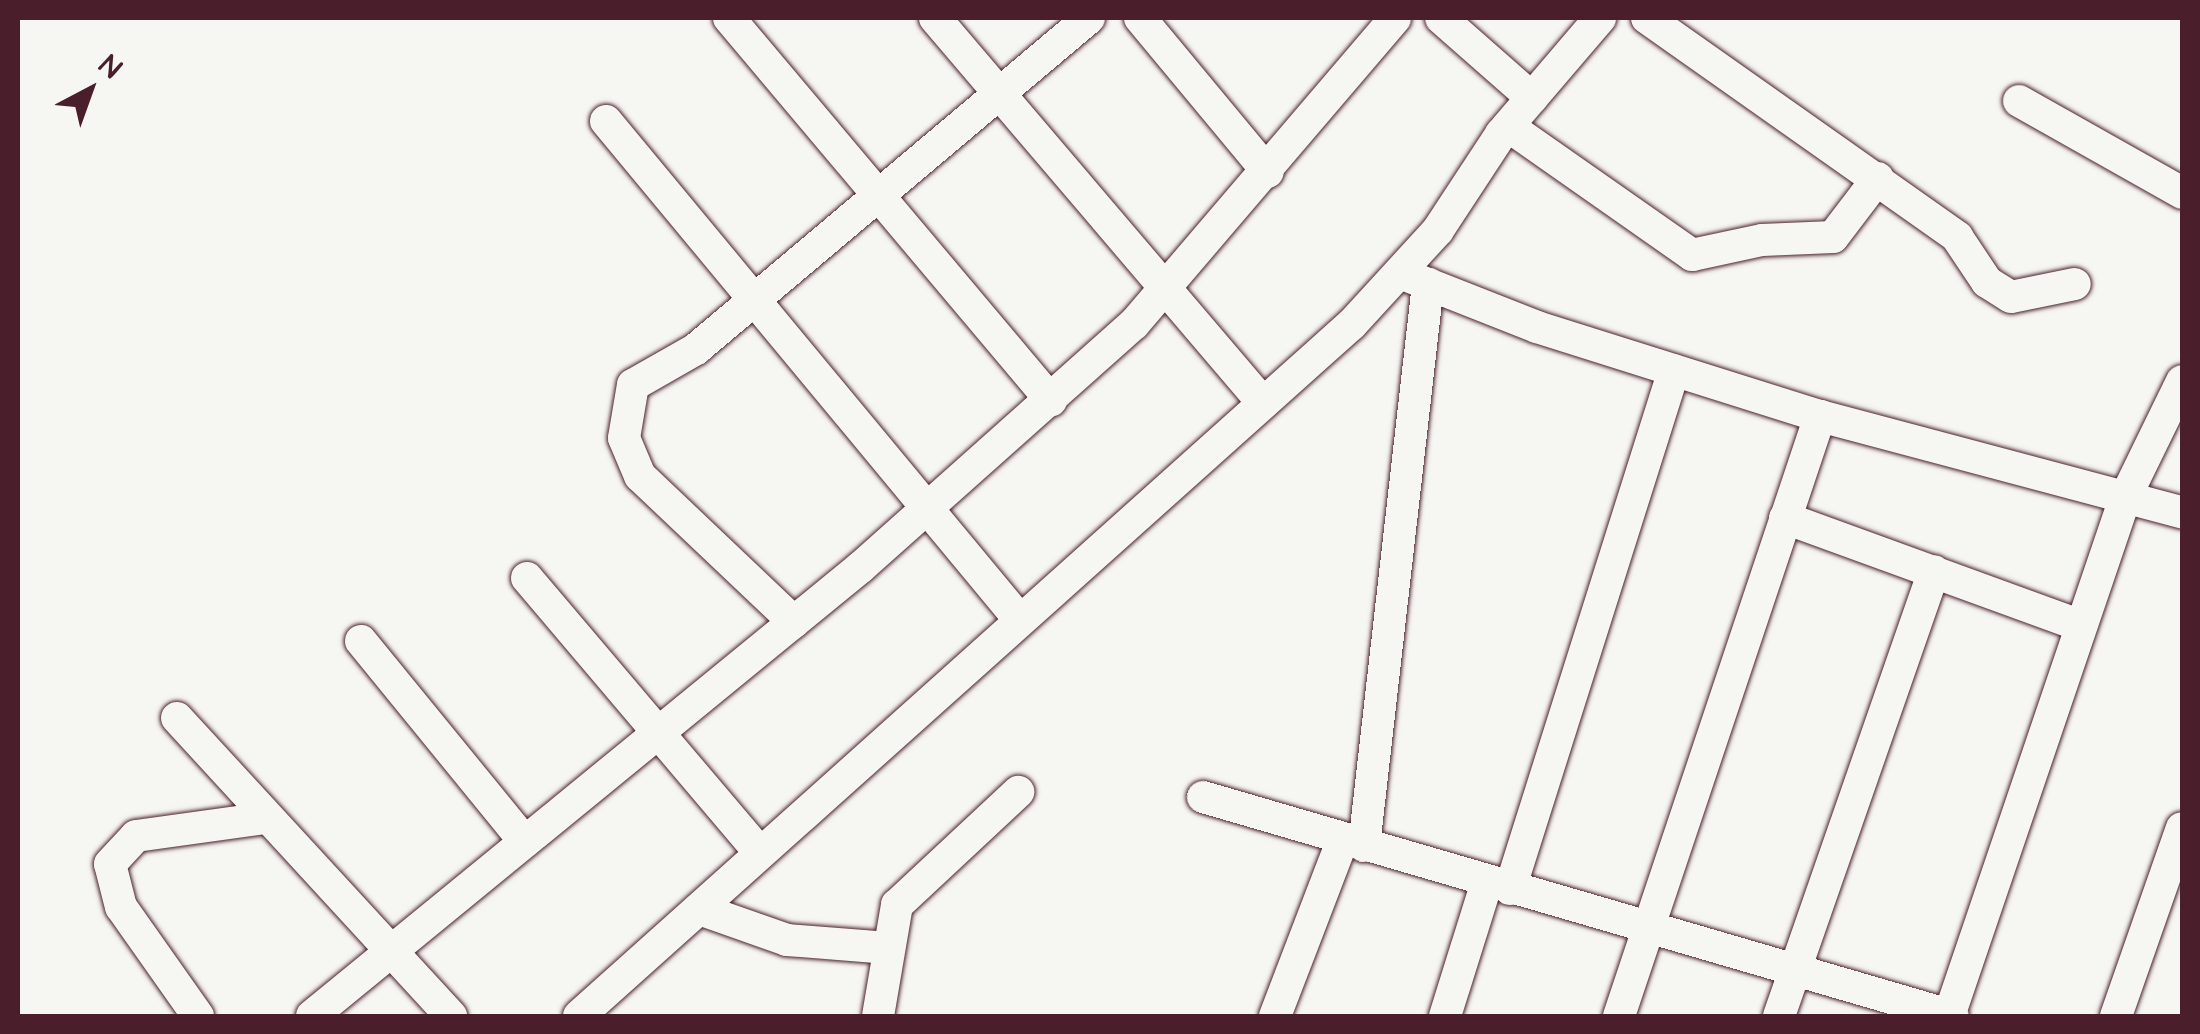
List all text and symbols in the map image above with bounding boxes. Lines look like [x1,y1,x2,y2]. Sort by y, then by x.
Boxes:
north arrow [40,40,140,140]
text: N [91,47,129,87]

